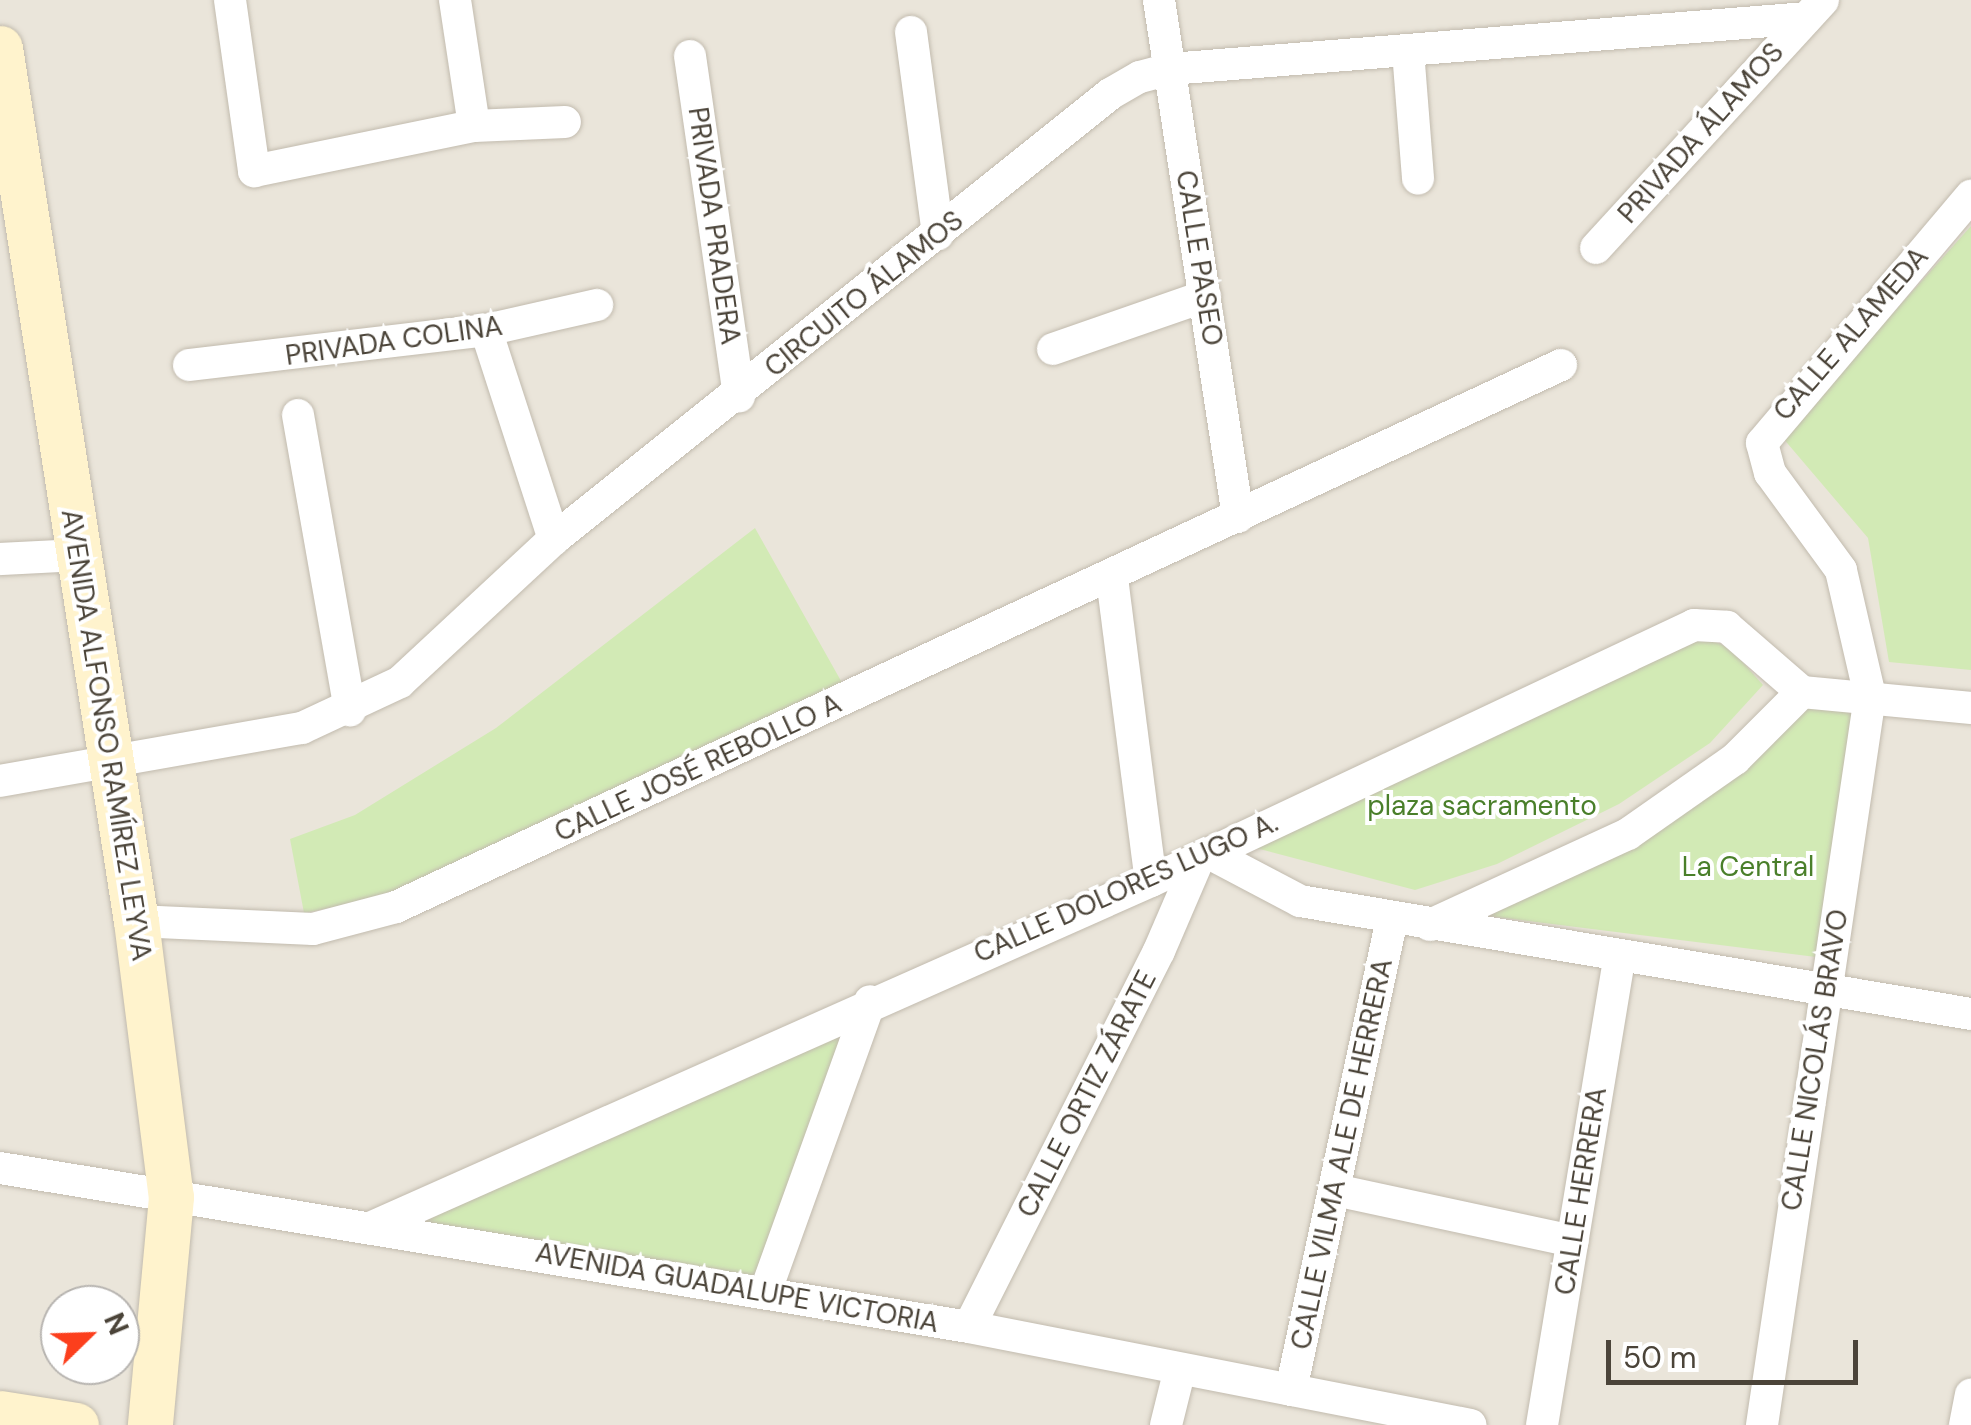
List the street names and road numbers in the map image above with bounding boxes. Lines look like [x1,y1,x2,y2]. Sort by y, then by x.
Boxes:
street label: PRIVADA ÁLAMOS [1611,36,1791,230]
street label: PRIVADA PRADERA [681,105,747,347]
street label: CALLE PASEO [1169,168,1229,348]
street label: CIRCUITO ÁLAMOS [758,204,970,384]
street label: CALLE ALAMEDA [1767,240,1935,428]
street label: PRIVADA COLINA [283,309,505,373]
street label: AVENIDA ALFONSO RAMÍREZ LEYVA [54,507,158,963]
street label: CALLE JOSÉ REBOLLO A [549,687,847,849]
street label: CALLE DOLORES LUGO A. [969,806,1283,970]
street label: CALLE NICOLÁS BRAVO [1775,907,1855,1213]
street label: CALLE VILMA ALE DE HERRERA [1284,955,1400,1353]
street label: CALLE ORTIZ ZÁRATE [1010,965,1164,1223]
street label: CALLE HERRERA [1548,1085,1614,1297]
street label: AVENIDA GUADALUPE VICTORIA [533,1236,941,1340]

